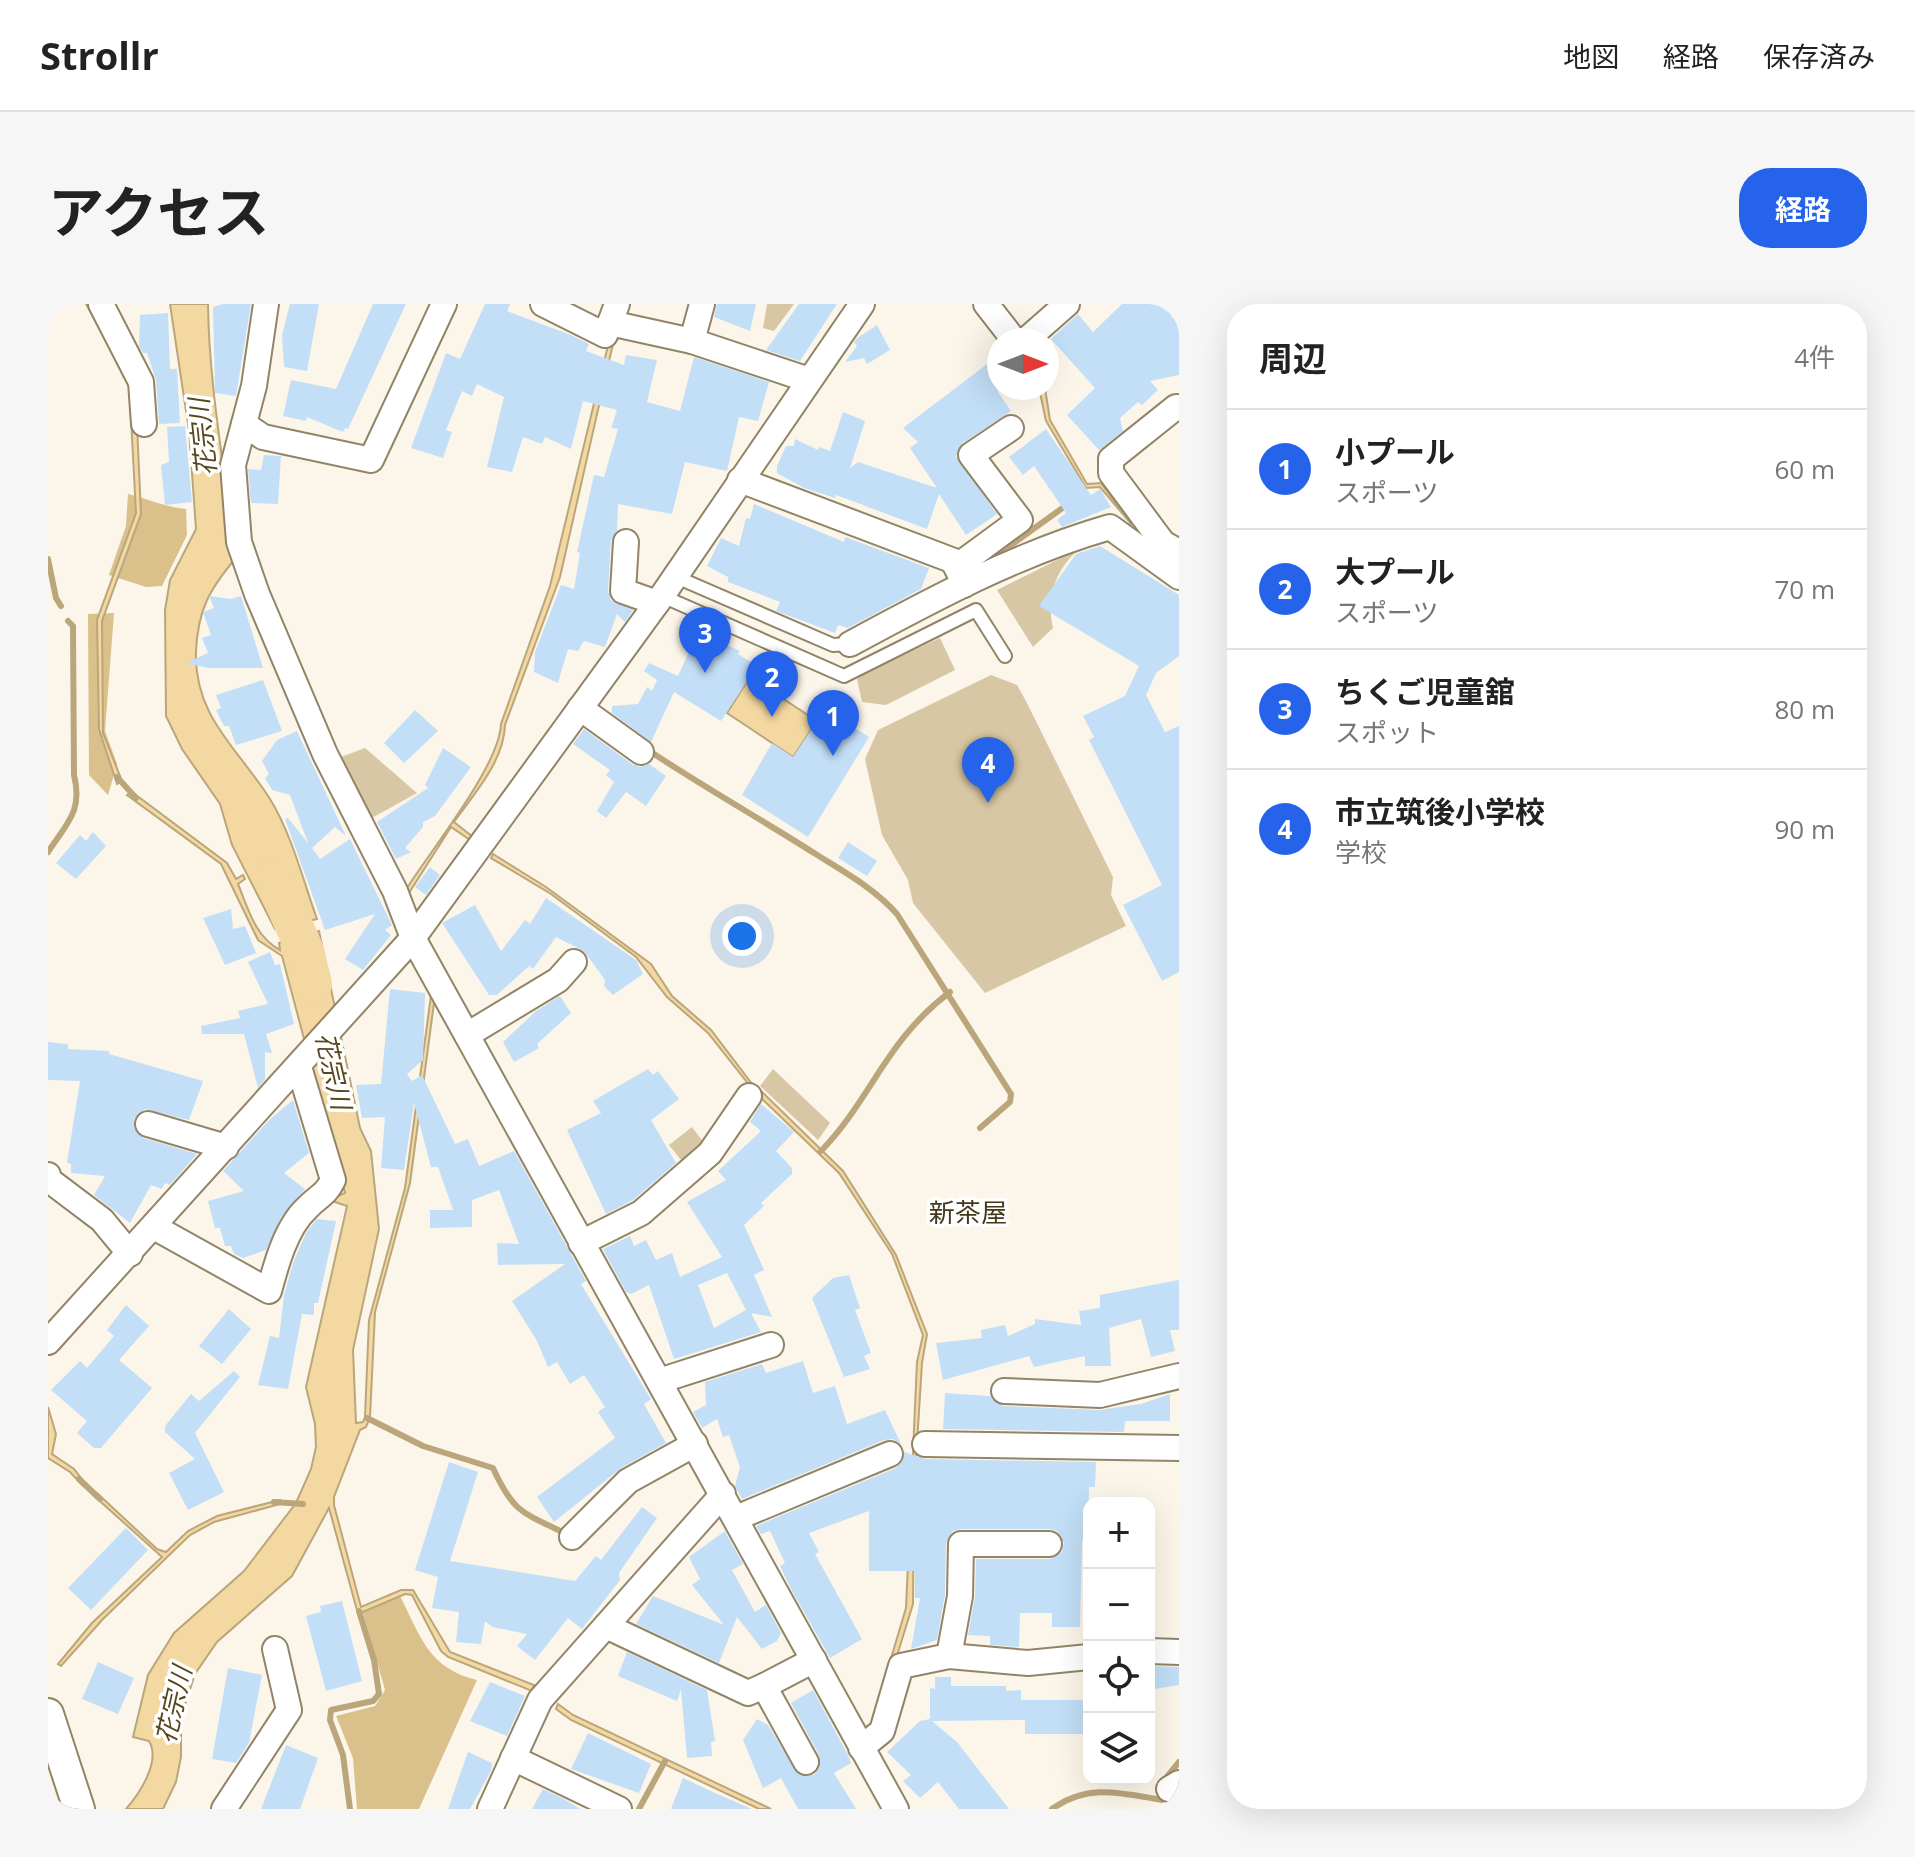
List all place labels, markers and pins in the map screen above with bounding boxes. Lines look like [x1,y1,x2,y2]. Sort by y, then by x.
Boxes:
pin: 3 [679,607,731,673]
pin: 2 [746,651,798,717]
pin: 1 [807,690,859,756]
pin: 4 [962,737,1014,803]

